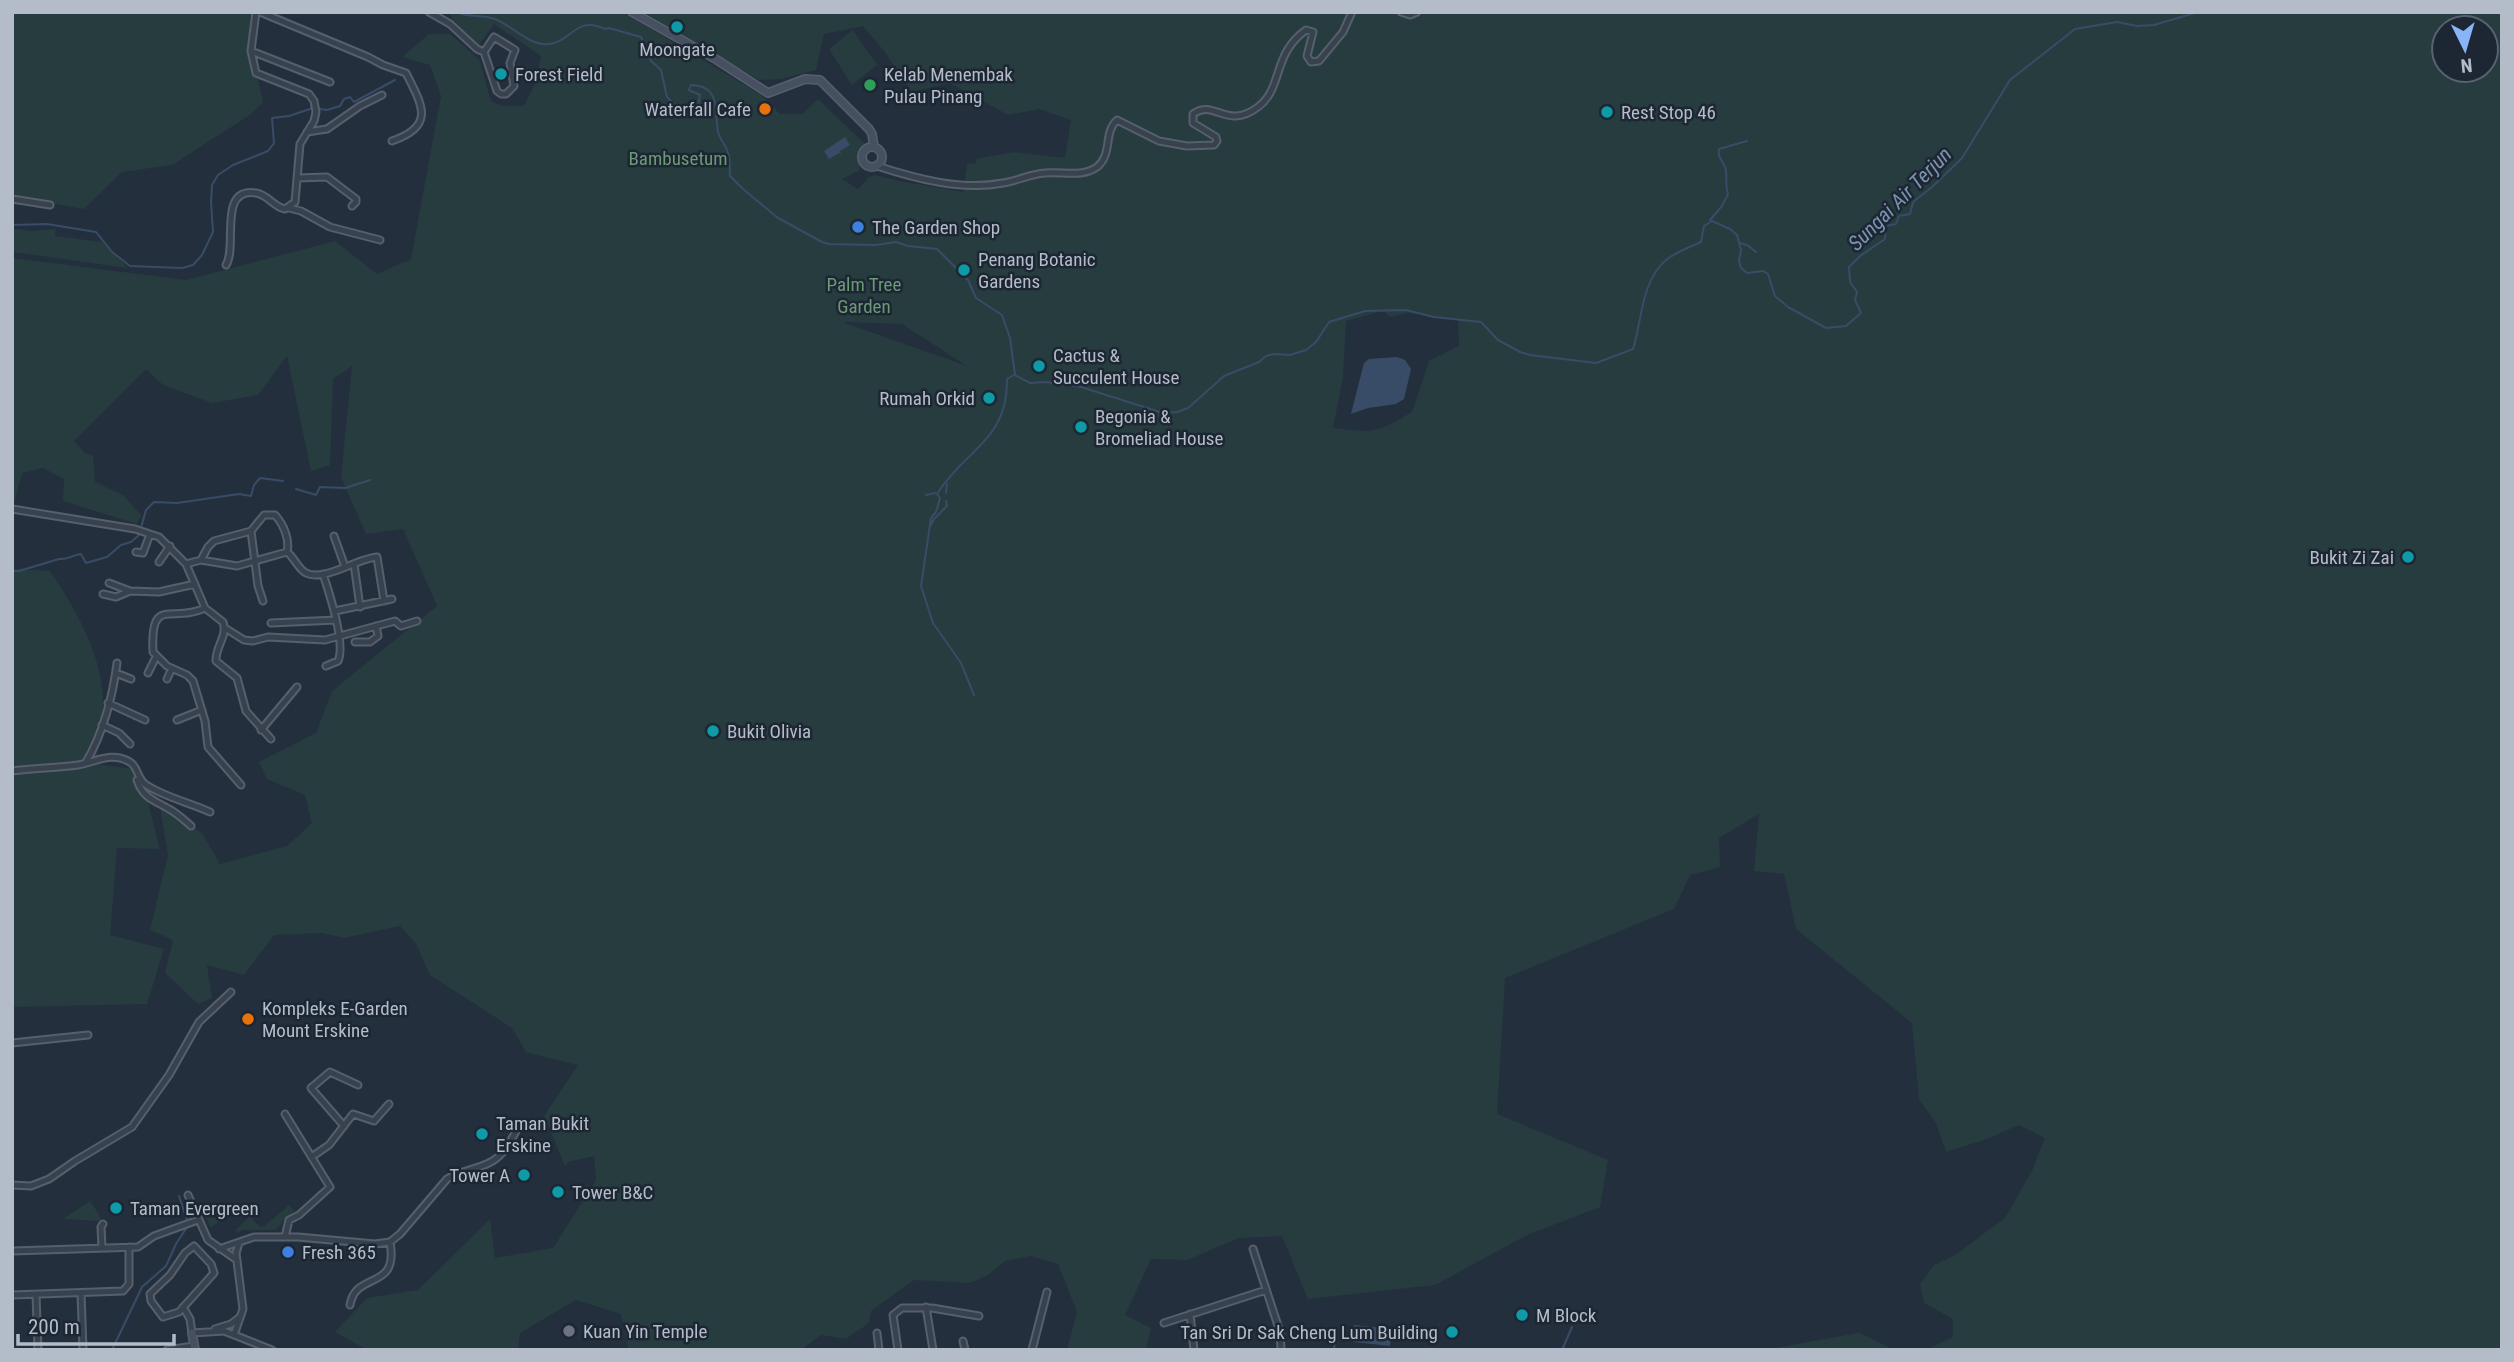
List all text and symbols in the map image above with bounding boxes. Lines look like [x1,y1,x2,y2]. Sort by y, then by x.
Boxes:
north arrow [2430,14,2500,84]
marker: Moongate [669,19,685,35]
place label: Moongate [639,38,715,61]
text: N [2460,53,2473,77]
place label: Forest Field [515,63,603,86]
place label: Kelab Menembak Pulau Pinang [884,63,1013,108]
marker: Forest Field [493,66,509,82]
marker: Kelab Menembak Pulau Pinang [862,77,878,93]
place label: Waterfall Cafe [645,98,751,121]
marker: Waterfall Cafe [757,101,773,117]
place label: Rest Stop 46 [1621,101,1716,124]
marker: Rest Stop 46 [1599,104,1615,120]
water label: Sungai Air Terjun [1843,142,1957,256]
park label: Bambusetum [628,147,728,170]
place label: The Garden Shop [872,216,1000,239]
marker: The Garden Shop [850,219,866,235]
place label: Penang Botanic Gardens [978,248,1096,293]
marker: Penang Botanic Gardens [956,262,972,278]
park label: Palm Tree Garden [827,273,901,318]
place label: Cactus & Succulent House [1053,344,1179,389]
marker: Cactus & Succulent House [1031,358,1047,374]
place label: Rumah Orkid [879,387,975,410]
marker: Rumah Orkid [981,390,997,406]
place label: Begonia & Bromeliad House [1095,405,1224,450]
marker: Begonia & Bromeliad House [1073,419,1089,435]
place label: Bukit Zi Zai [2309,546,2394,569]
marker: Bukit Zi Zai [2400,549,2416,565]
place label: Bukit Olivia [727,720,811,743]
marker: Bukit Olivia [705,723,721,739]
place label: Kompleks E-Garden Mount Erskine [262,997,408,1042]
marker: Kompleks E-Garden Mount Erskine [240,1011,256,1027]
place label: Taman Bukit Erskine [496,1112,589,1157]
marker: Taman Bukit Erskine [474,1126,490,1142]
place label: Tower A [449,1164,510,1187]
marker: Tower A [516,1167,532,1183]
place label: Tower B&C [572,1181,653,1204]
marker: Tower B&C [550,1184,566,1200]
place label: Taman Evergreen [130,1197,259,1220]
marker: Taman Evergreen [108,1200,124,1216]
place label: Fresh 365 [302,1241,376,1264]
marker: Fresh 365 [280,1244,296,1260]
scale bar [18,1302,173,1346]
place label: M Block [1536,1304,1597,1327]
marker: M Block [1514,1307,1530,1323]
text: 200 m [28,1315,80,1339]
place label: Kuan Yin Temple [583,1320,707,1343]
place label: Tan Sri Dr Sak Cheng Lum Building [1180,1321,1438,1344]
marker: Kuan Yin Temple [561,1323,577,1339]
marker: Tan Sri Dr Sak Cheng Lum Building [1444,1324,1460,1340]

